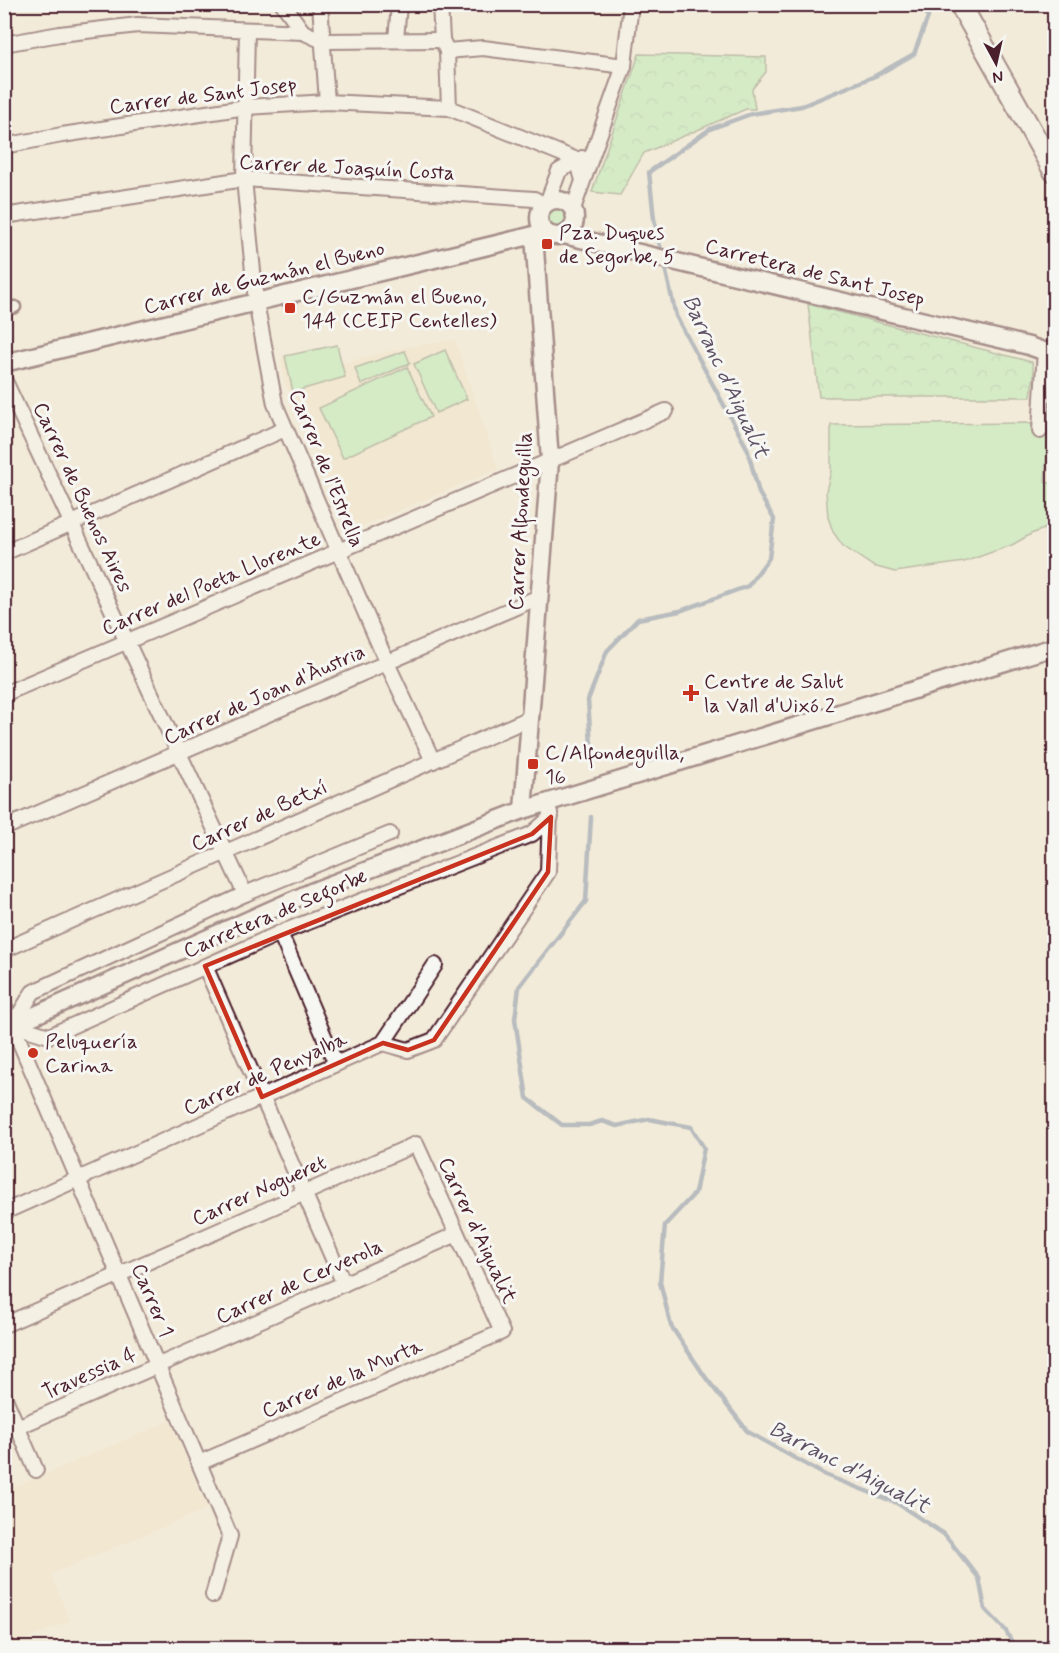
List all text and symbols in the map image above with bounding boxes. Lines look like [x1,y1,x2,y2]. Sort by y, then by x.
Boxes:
north arrow [966,33,1026,93]
text: N [991,65,1005,88]
street label: Carrer de Sant Josep [108,71,298,121]
street label: Carrer de Joaquín Costa [238,148,456,188]
place label: Pza. Duques de Segorbe, 5 [559,219,676,272]
street label: Carretera de Sant Josep [702,232,927,314]
street label: Carrer de Guzmán el Bueno [141,234,388,321]
marker: Pza. Duques de Segorbe, 5 [540,237,554,251]
place label: C/Guzmán el Bueno, 144 (CEIP Centelles) [302,283,497,335]
water label: Barranc d'Aigualit [674,291,776,464]
marker: C/Guzmán el Bueno, 144 (CEIP Centelles) [283,301,297,315]
street label: Carrer de l'Estrella [282,385,371,552]
street label: Carrer de Buenos Aires [26,398,138,597]
street label: Carrer Alfondeguilla [502,431,542,611]
street label: Carrer del Poeta Llorente [98,525,325,643]
street label: Carrer de Joan d'Àustria [159,638,370,752]
place label: Centre de Salut la Vall d'Uixó 2 [704,668,844,720]
marker: Centre de Salut la Vall d'Uixó 2 [682,684,700,702]
place label: C/Alfondeguilla, 16 [545,739,684,791]
marker: C/Alfondeguilla, 16 [526,757,540,771]
street label: Carrer de Betxí [187,773,332,859]
street label: Carretera de Segorbe [179,863,372,967]
street label: Carrer de Penyalba [179,1025,352,1123]
place label: Peluquería Carina [45,1028,138,1080]
marker: Peluquería Carina [26,1046,40,1060]
street label: Carrer Nogueret [188,1149,332,1234]
street label: Carrer d'Aigualit [431,1153,524,1309]
street label: Carrer de Cerverola [212,1233,387,1331]
street label: Carrer 1 [124,1259,180,1342]
street label: Carrer de la Murta [258,1332,427,1425]
street label: Travessia 4 [38,1341,141,1407]
water label: Barranc d'Aigualit [764,1415,935,1522]

